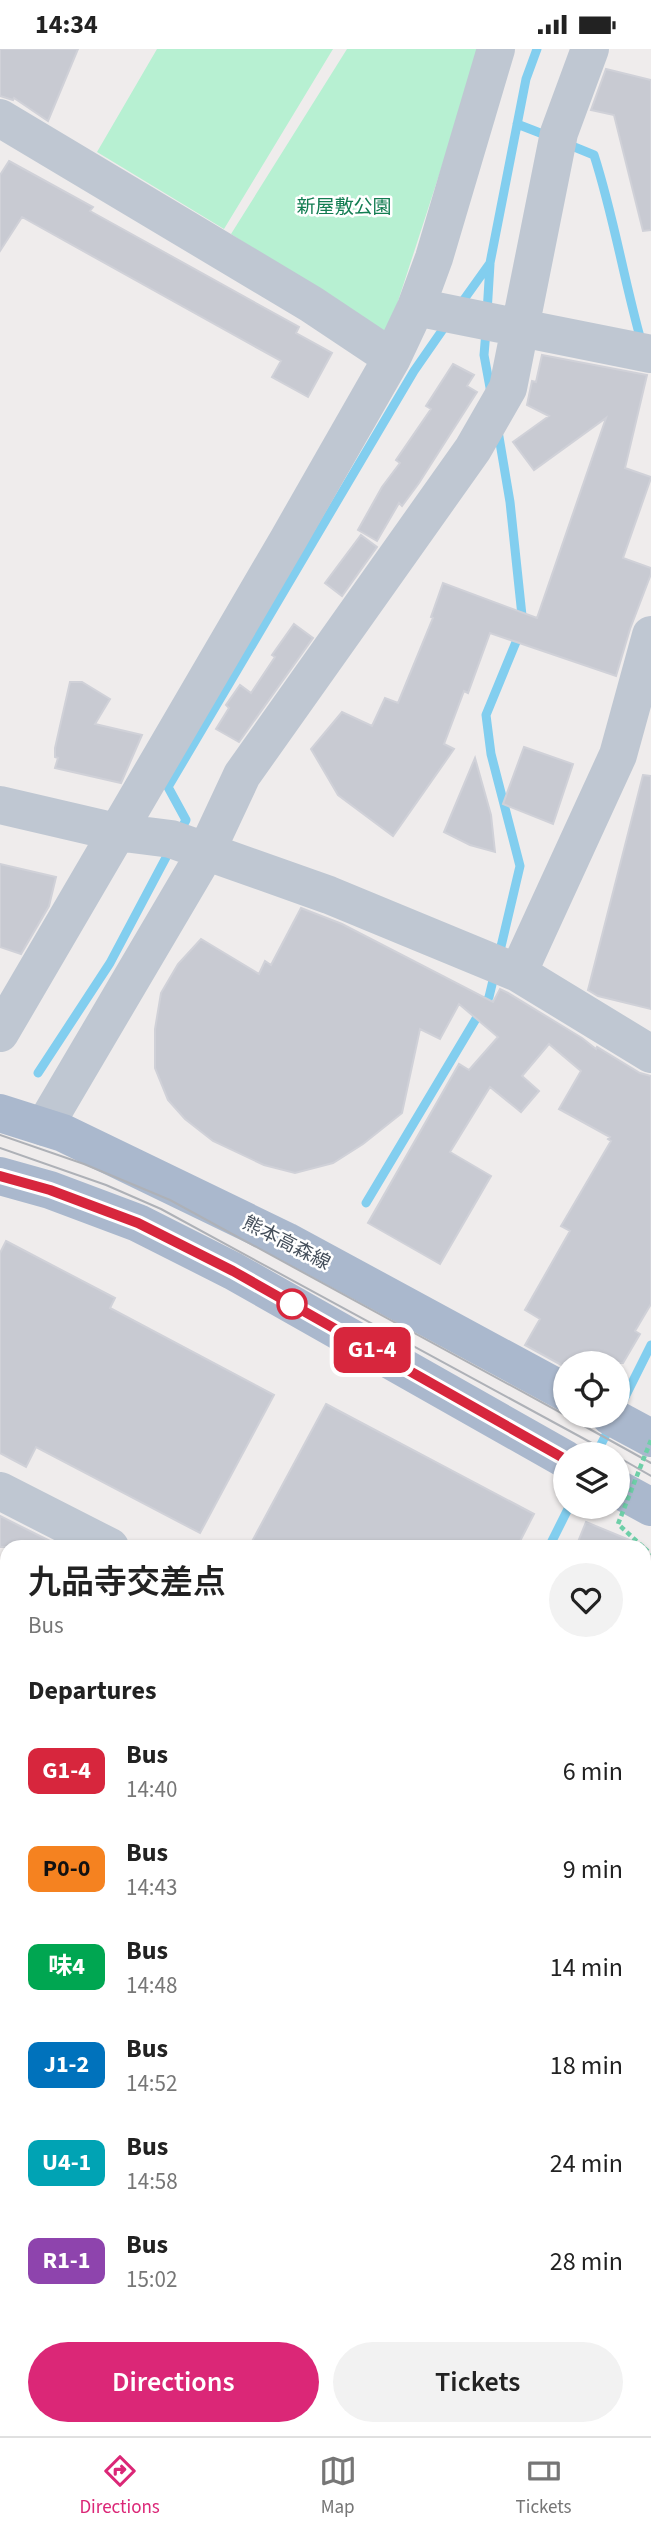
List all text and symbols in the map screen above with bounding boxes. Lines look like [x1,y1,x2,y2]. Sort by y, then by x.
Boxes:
text: 14:34 [35,6,98,43]
park label: 新屋敷公園 [296,194,392,221]
street label: 熊本高森線 [238,1210,335,1277]
unlabelled marker [277,1289,307,1319]
line badge: G1-4 [323,1327,421,1373]
text: G1-4 [348,1332,396,1367]
map controls [553,1351,630,1519]
button: locate [553,1351,630,1428]
button: layers [553,1442,630,1519]
text: 九品寺交差点 [28,1559,226,1606]
button: heart [549,1563,623,1637]
text: Bus [28,1609,64,1642]
text: Departures [28,1672,156,1709]
text: Bus [126,1736,168,1773]
text: G1-4 [42,1753,91,1788]
text: 6 min [563,1753,623,1790]
text: 14:40 [126,1773,177,1806]
text: Bus [126,1834,168,1871]
text: P0-0 [43,1851,90,1886]
text: 9 min [563,1851,623,1888]
text: 14:43 [126,1871,177,1904]
text: Bus [126,1932,168,1969]
text: 味4 [48,1949,85,1984]
text: 14 min [550,1949,623,1986]
text: 14:48 [126,1969,177,2002]
text: Bus [126,2030,168,2067]
text: J1-2 [44,2047,89,2082]
text: 18 min [550,2047,623,2084]
text: 14:52 [126,2067,177,2100]
text: Bus [126,2128,168,2165]
text: U4-1 [42,2145,91,2180]
text: 24 min [550,2145,623,2182]
text: 14:58 [126,2165,178,2198]
text: Bus [126,2226,168,2263]
text: R1-1 [42,2243,91,2278]
text: 28 min [550,2243,623,2280]
text: 15:02 [126,2263,177,2296]
button: Directions [28,2342,319,2422]
button: Tickets [333,2342,623,2422]
tab: Directions [79,2452,160,2521]
tab: Map [319,2452,357,2521]
tab: Tickets [516,2452,572,2521]

